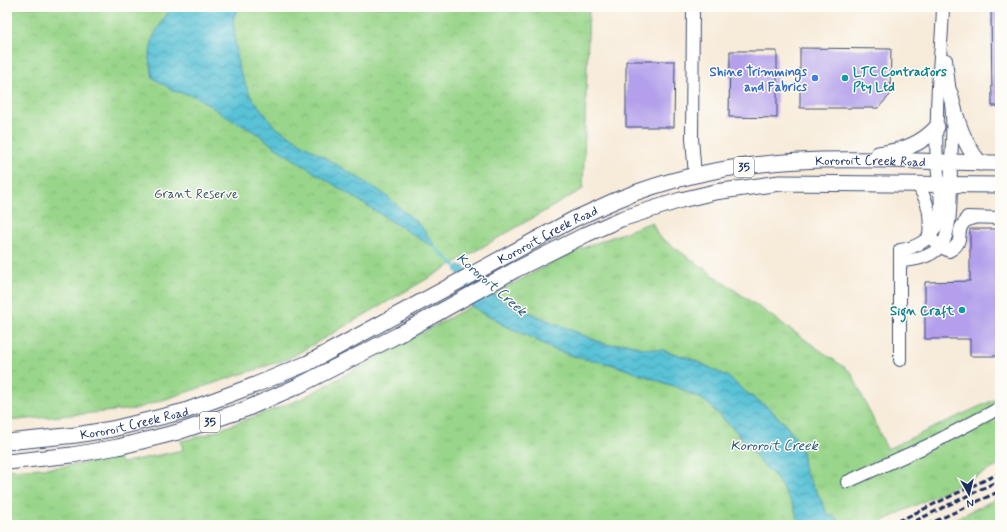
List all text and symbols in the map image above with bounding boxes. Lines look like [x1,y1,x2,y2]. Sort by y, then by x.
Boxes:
place label: Shine Trimmings and Fabrics [710,64,807,96]
place label: LTC Contractors Pty Ltd [853,64,947,96]
marker: Shine Trimmings and Fabrics [810,73,820,83]
marker: LTC Contractors Pty Ltd [840,73,850,83]
street label: Kororoit Creek Road [815,153,926,171]
road number: 35 [734,157,754,177]
park label: Grant Reserve [154,186,238,203]
street label: Kororoit Creek Road [495,203,601,269]
water label: Kororoit Creek [452,249,531,321]
place label: Sign Craft [890,303,954,323]
marker: Sign Craft [957,305,967,315]
street label: Kororoit Creek Road [79,403,191,444]
road number: 35 [200,412,220,432]
water label: Kororoit Creek [730,437,819,455]
north arrow [949,474,989,514]
text: N [966,495,975,510]

